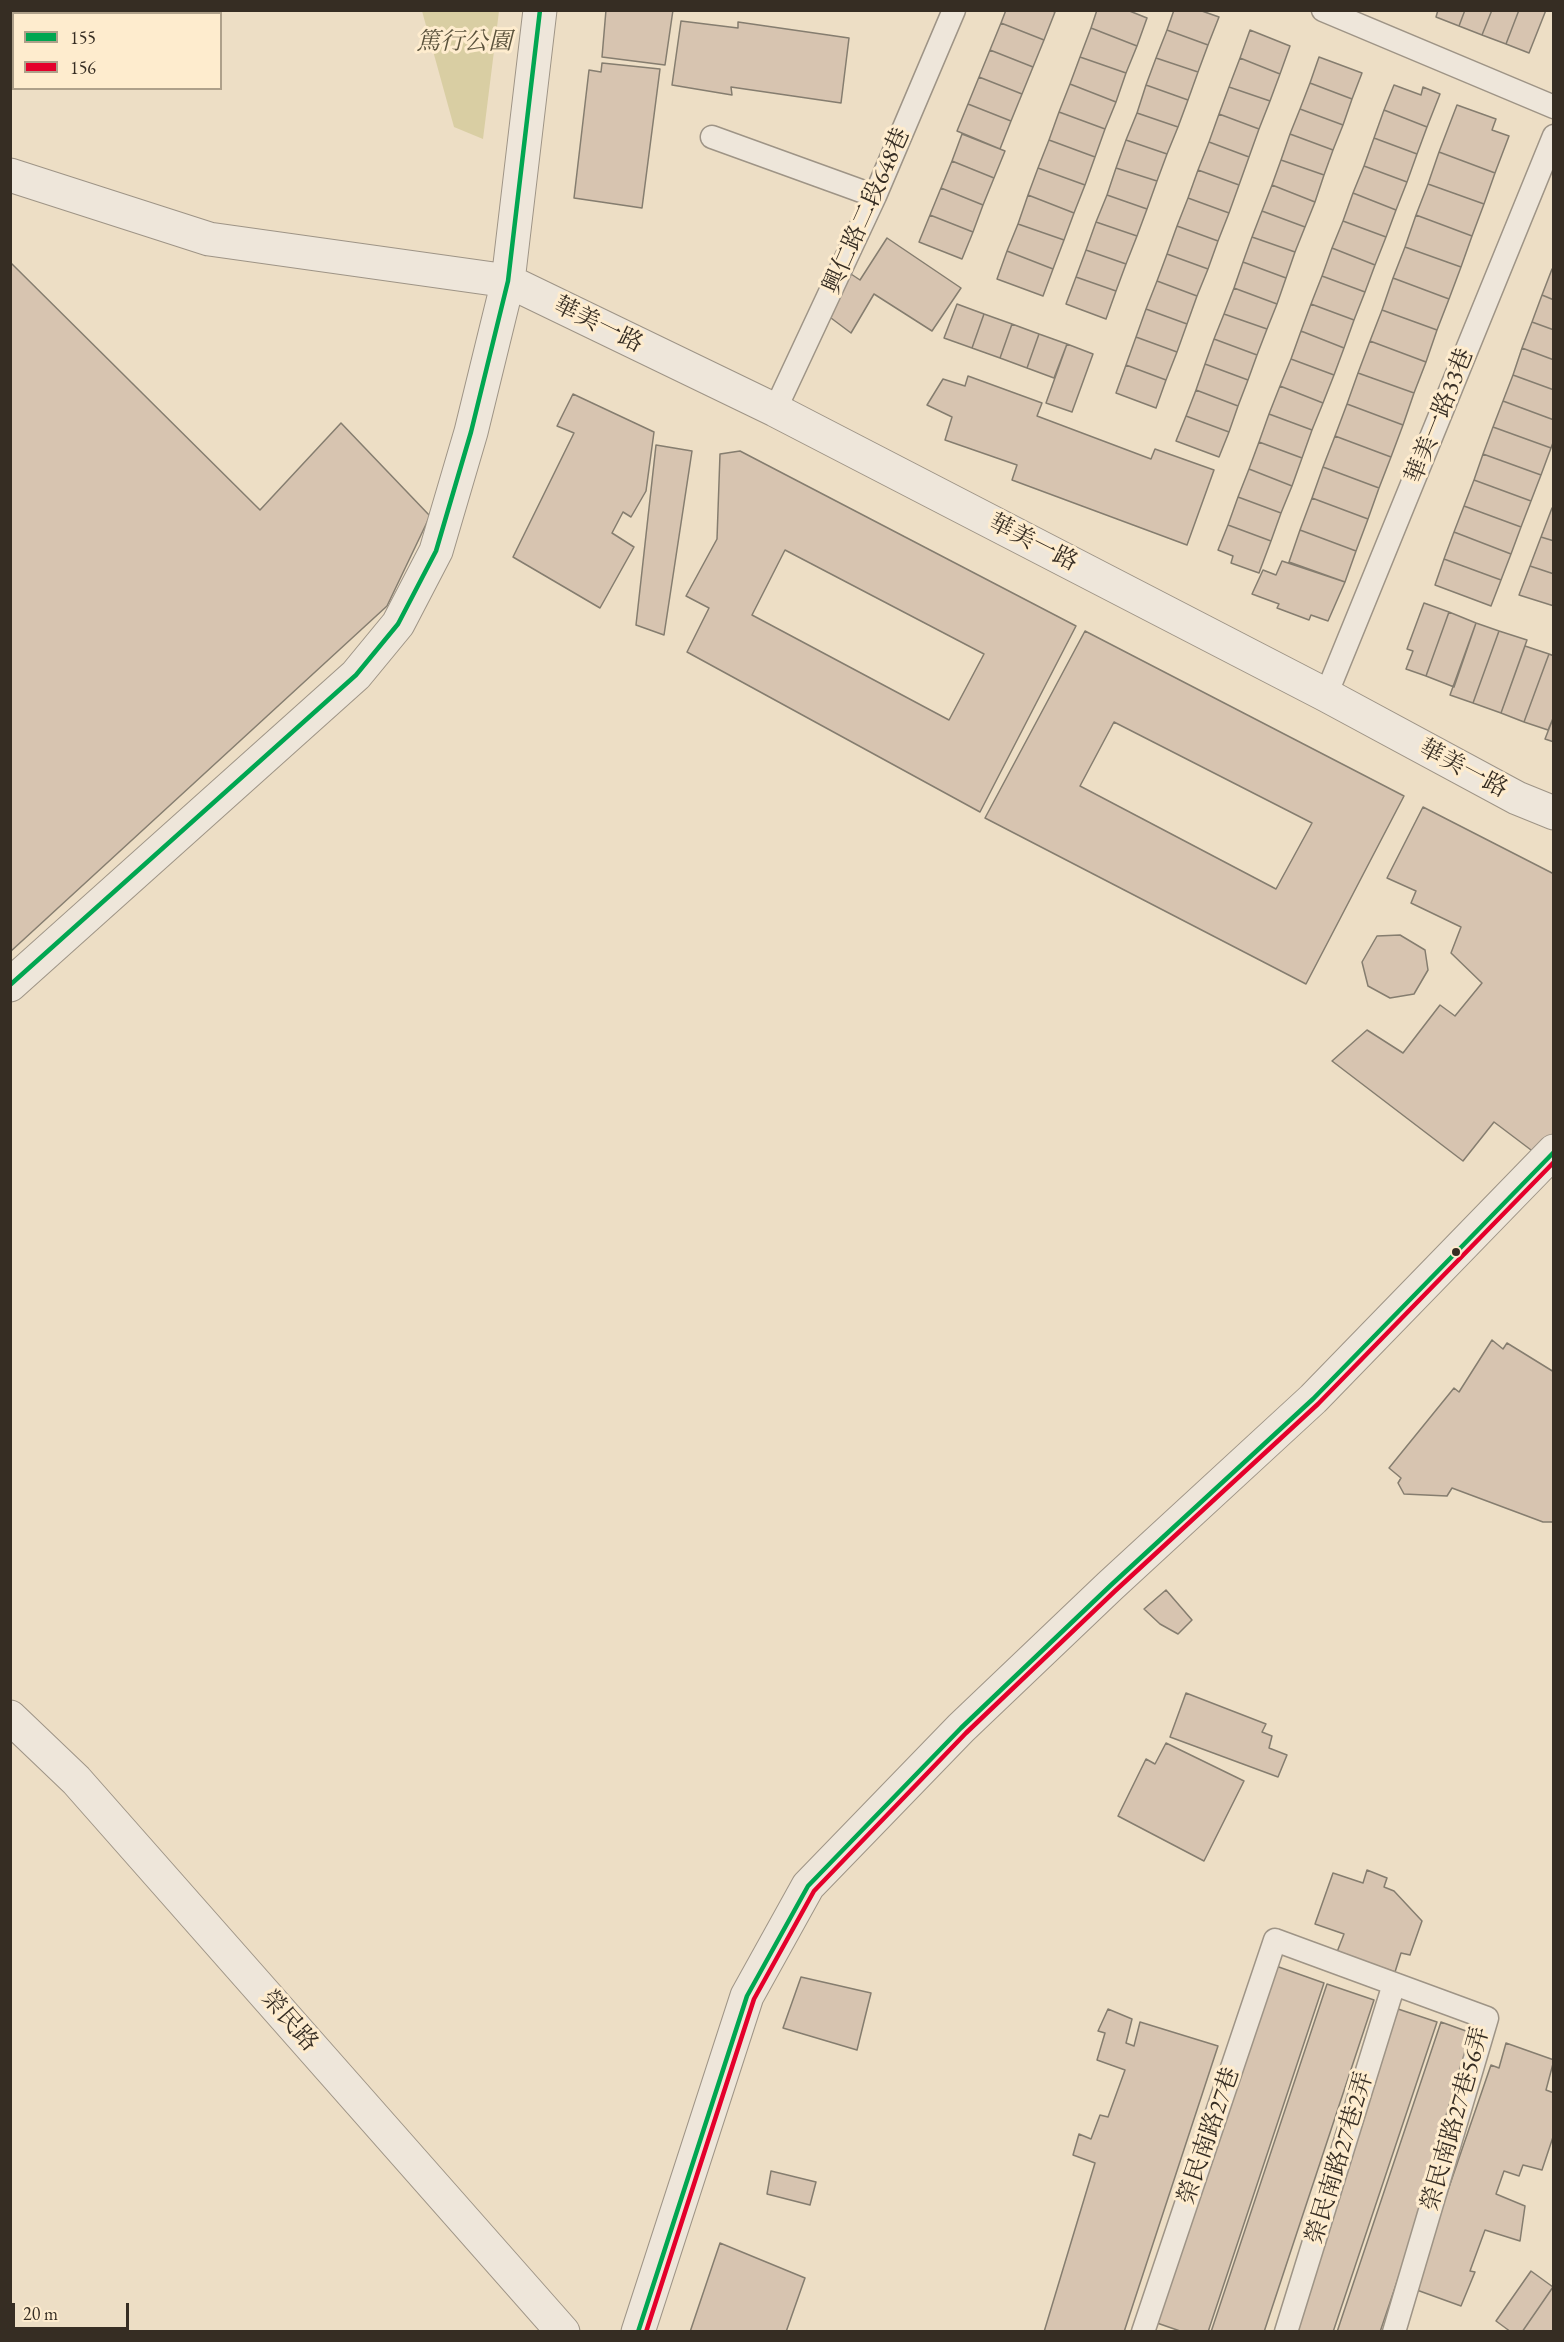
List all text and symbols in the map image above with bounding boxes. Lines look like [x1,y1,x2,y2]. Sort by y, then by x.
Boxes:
legend [12,12,222,90]
text: 155 [70,26,96,49]
park label: 篤行公園 [416,28,512,56]
text: 156 [70,56,96,79]
street label: 興仁路二段648巷 [818,124,916,298]
street label: 華美一路 [549,291,647,359]
street label: 華美一路33巷 [1400,344,1480,488]
street label: 華美一路 [984,508,1082,578]
street label: 華美一路 [1414,734,1512,804]
unlabelled marker [1450,1246,1462,1258]
street label: 榮民路 [255,1984,323,2058]
street label: 榮民南路27巷56弄 [1416,2024,1496,2214]
street label: 榮民南路27巷 [1172,2064,1246,2208]
street label: 榮民南路27巷2弄 [1300,2068,1380,2248]
scale bar [15,2291,132,2329]
text: 20 m [23,2302,58,2325]

